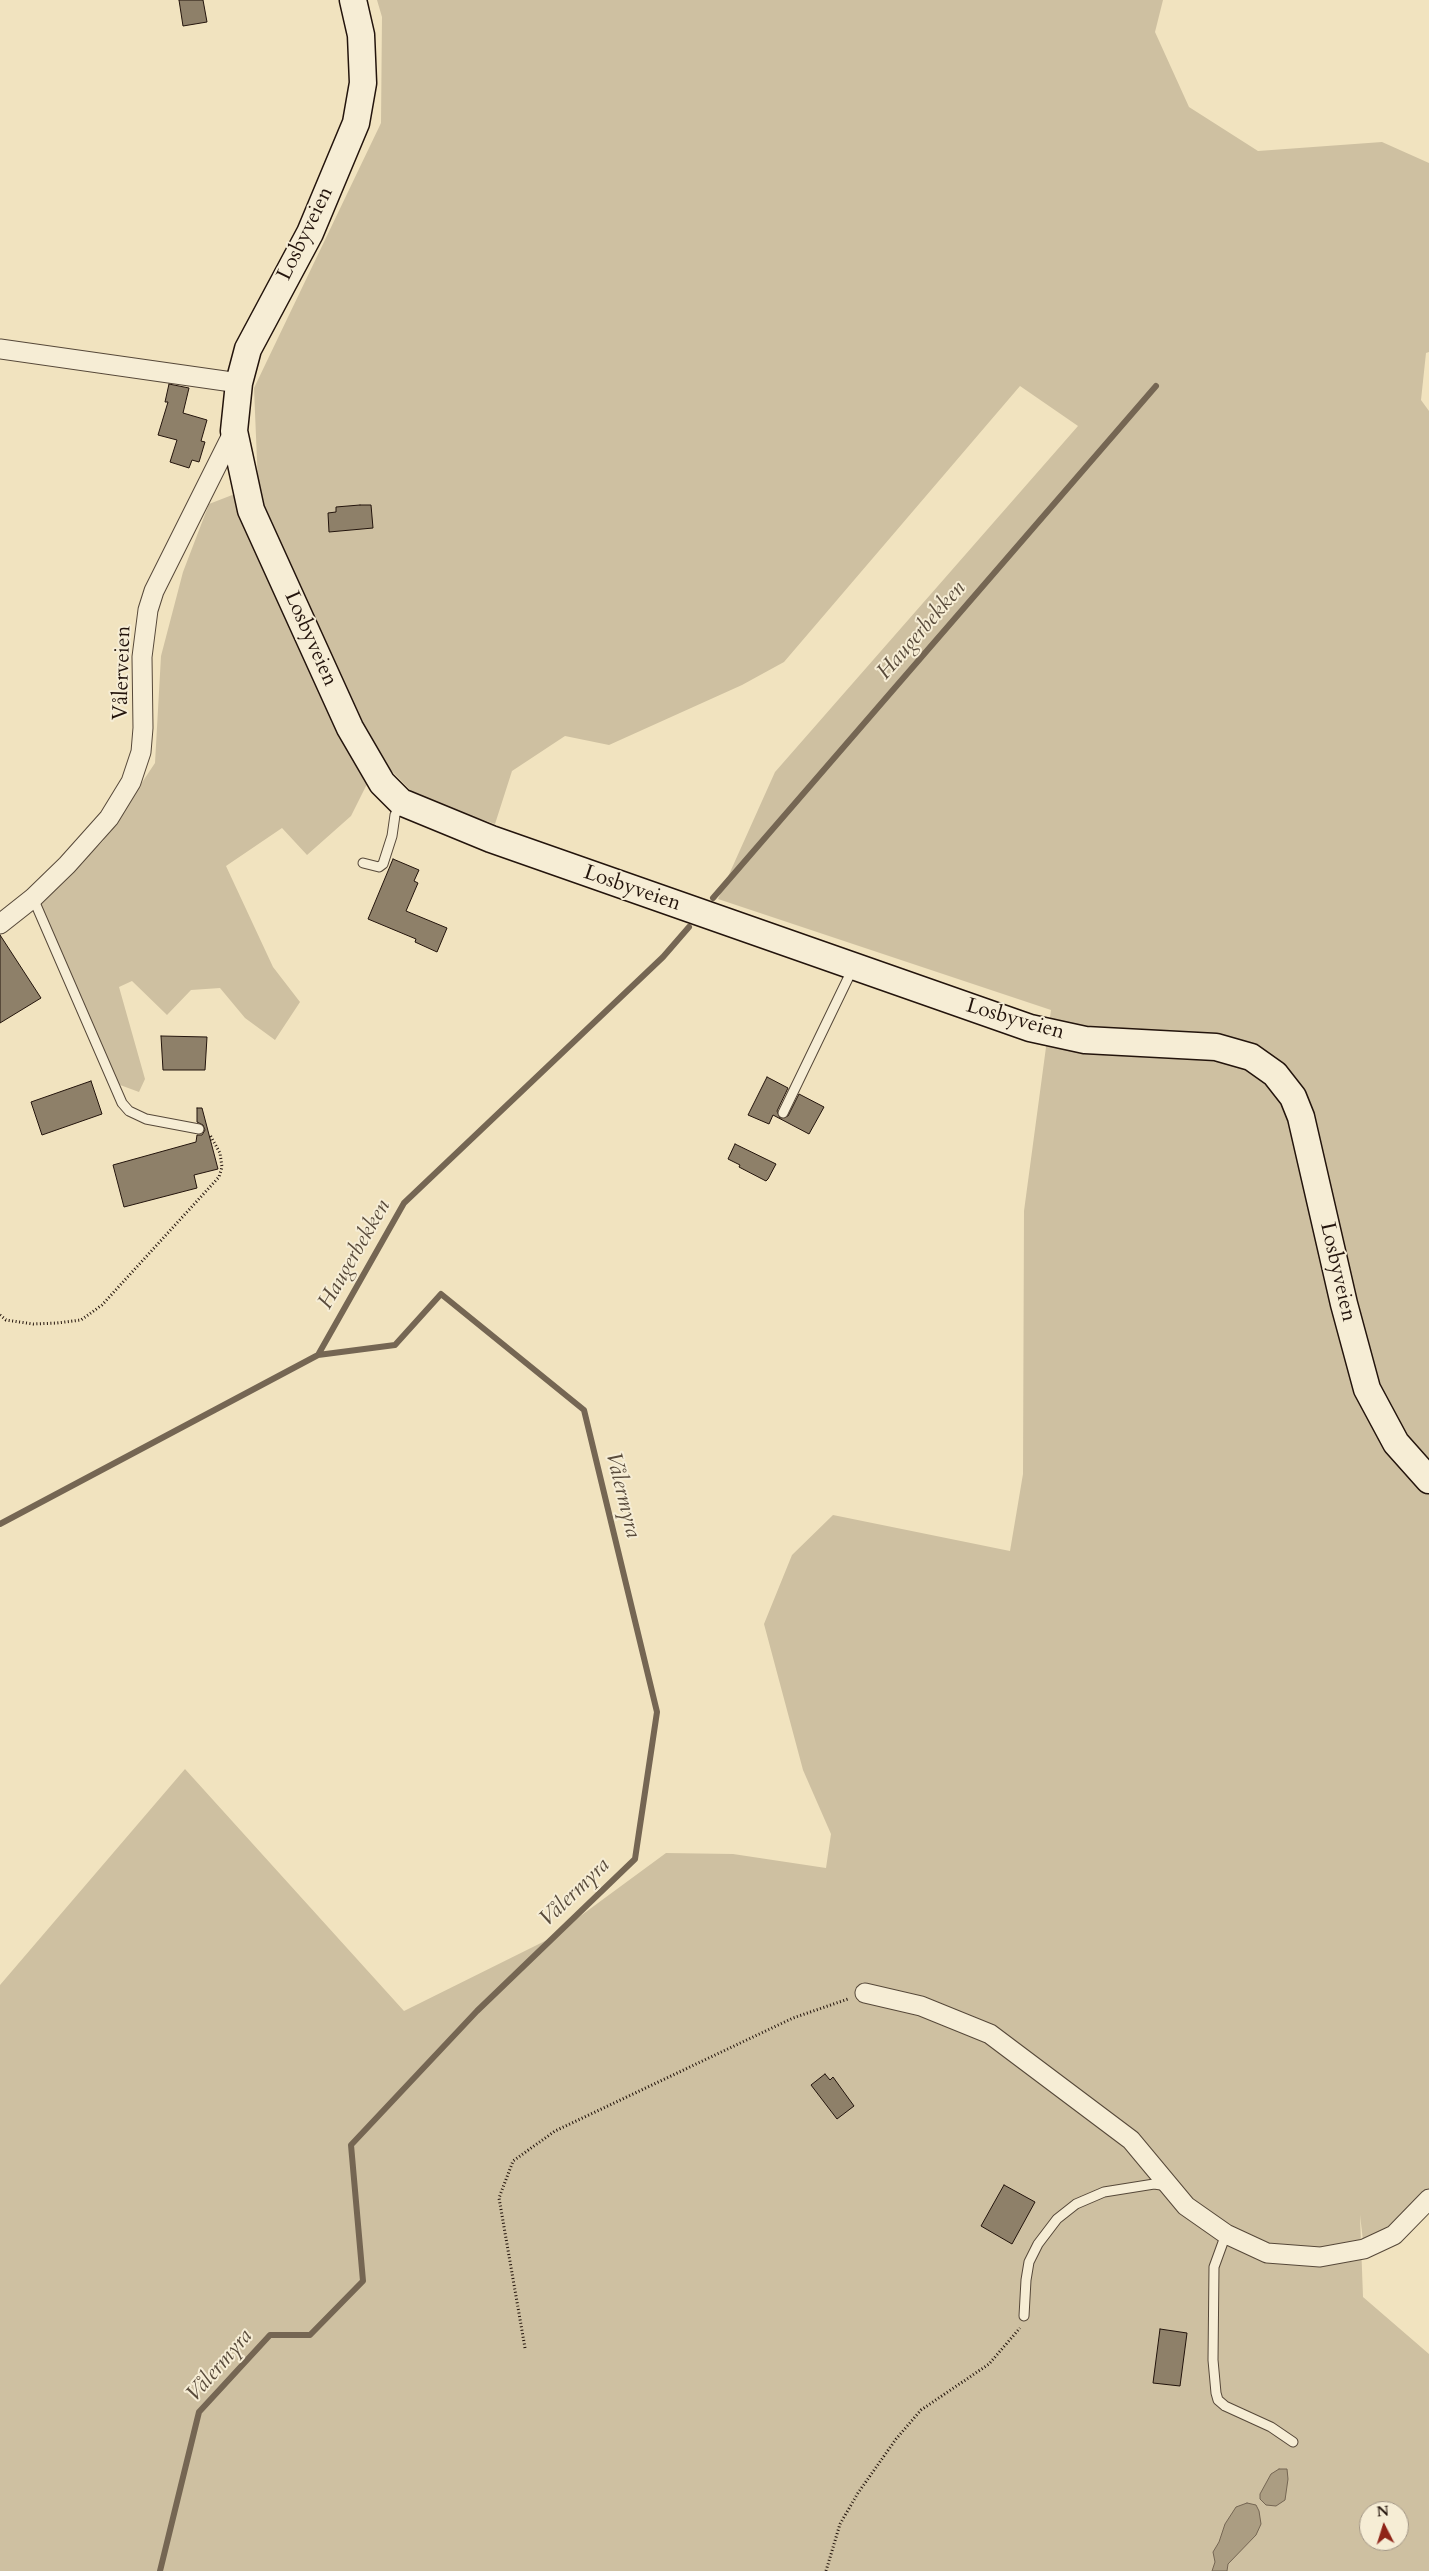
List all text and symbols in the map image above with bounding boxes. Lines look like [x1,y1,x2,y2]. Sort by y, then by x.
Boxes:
street label: Losbyveien [273,183,339,285]
water label: Haugerbekken [872,576,972,686]
street label: Losbyveien [278,588,342,690]
street label: Vålerveien [109,625,137,721]
street label: Losbyveien [580,861,684,917]
street label: Losbyveien [963,994,1067,1046]
water label: Haugerbekken [313,1196,397,1314]
street label: Losbyveien [1313,1220,1361,1324]
water label: Vålermyra [599,1449,645,1541]
water label: Vålermyra [534,1853,616,1933]
water label: Vålermyra [181,2324,259,2408]
north arrow [1359,2501,1409,2551]
text: N [1376,2502,1390,2522]

